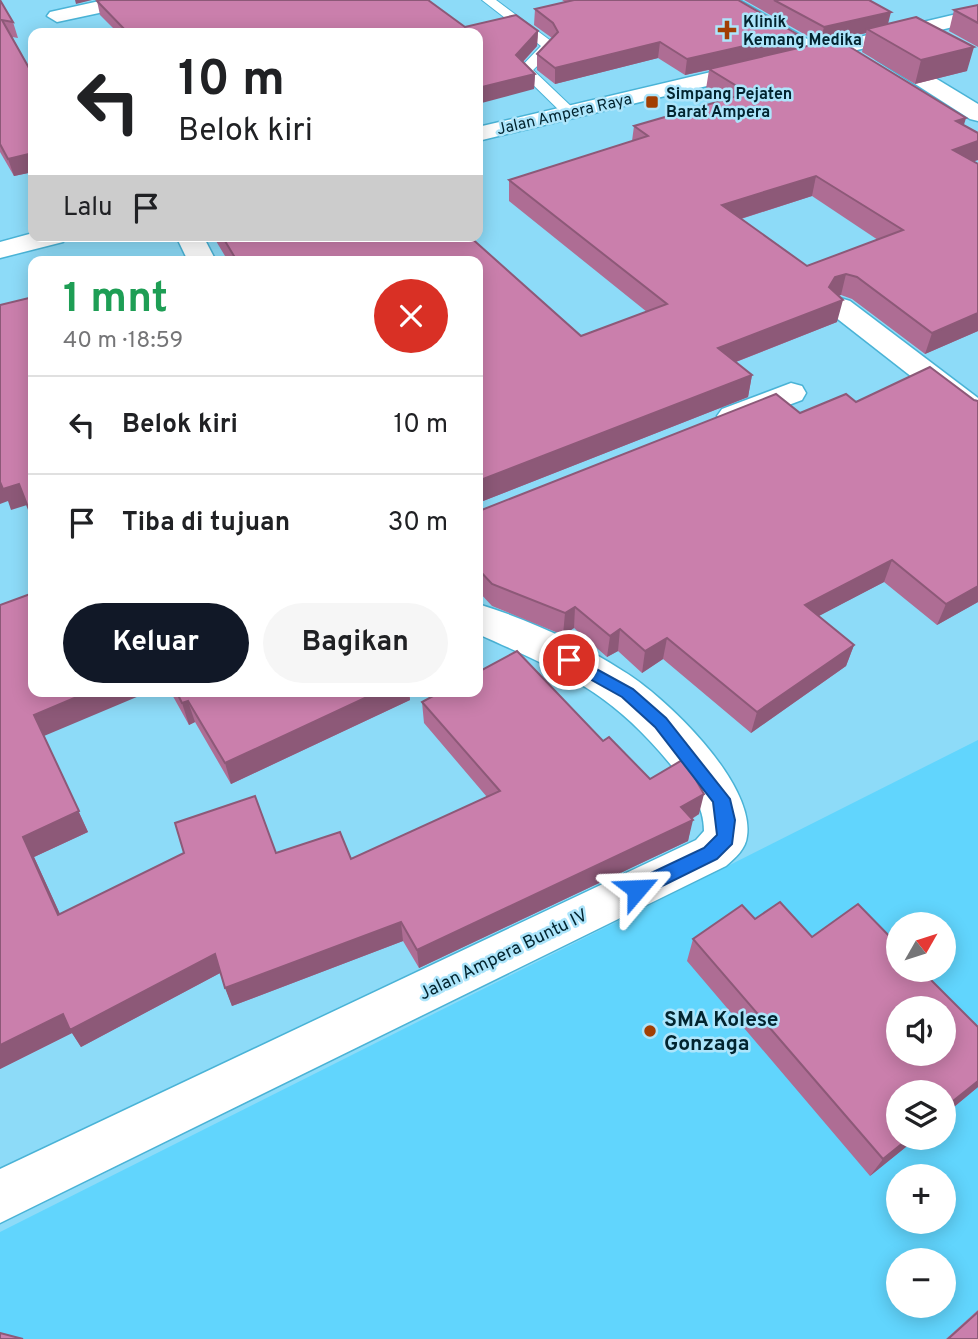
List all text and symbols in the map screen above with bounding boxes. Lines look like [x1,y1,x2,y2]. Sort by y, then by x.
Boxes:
place label: Klinik Kemang Medika [743,13,862,51]
marker: Klinik Kemang Medika [717,20,737,40]
text: 10 m [178,51,285,113]
icon: left [63,56,154,147]
place label: Simpang Pejaten Barat Ampera [666,85,792,123]
street label: Jalan Ampera Raya [495,90,634,140]
marker: Simpang Pejaten Barat Ampera [644,94,660,110]
text: Belok kiri [178,112,313,152]
icon: arrive [127,189,165,227]
text: Lalu [63,192,113,225]
text: 1 mnt [63,274,168,327]
button: close [374,279,448,353]
text: 40 m · 18:59 [63,327,183,356]
icon: left [63,406,101,444]
text: Belok kiri [122,409,238,442]
text: 10 m [393,409,448,442]
icon: arrive [63,504,101,542]
text: Tiba di tujuan [122,507,290,540]
text: 30 m [388,507,448,540]
button: Keluar [63,603,249,683]
button: Bagikan [263,603,448,683]
pin [539,630,599,690]
icon: arrive [550,641,588,679]
position arrow [600,852,674,926]
street label: Jalan Ampera Buntu IV [415,904,592,1006]
north arrow [886,912,956,982]
map controls [886,912,956,1318]
button: sound [886,996,956,1066]
place label: SMA Kolese Gonzaga [664,1007,778,1058]
marker: SMA Kolese Gonzaga [642,1023,658,1039]
button: layers [886,1080,956,1150]
button: + [886,1164,956,1234]
button: − [886,1248,956,1318]

